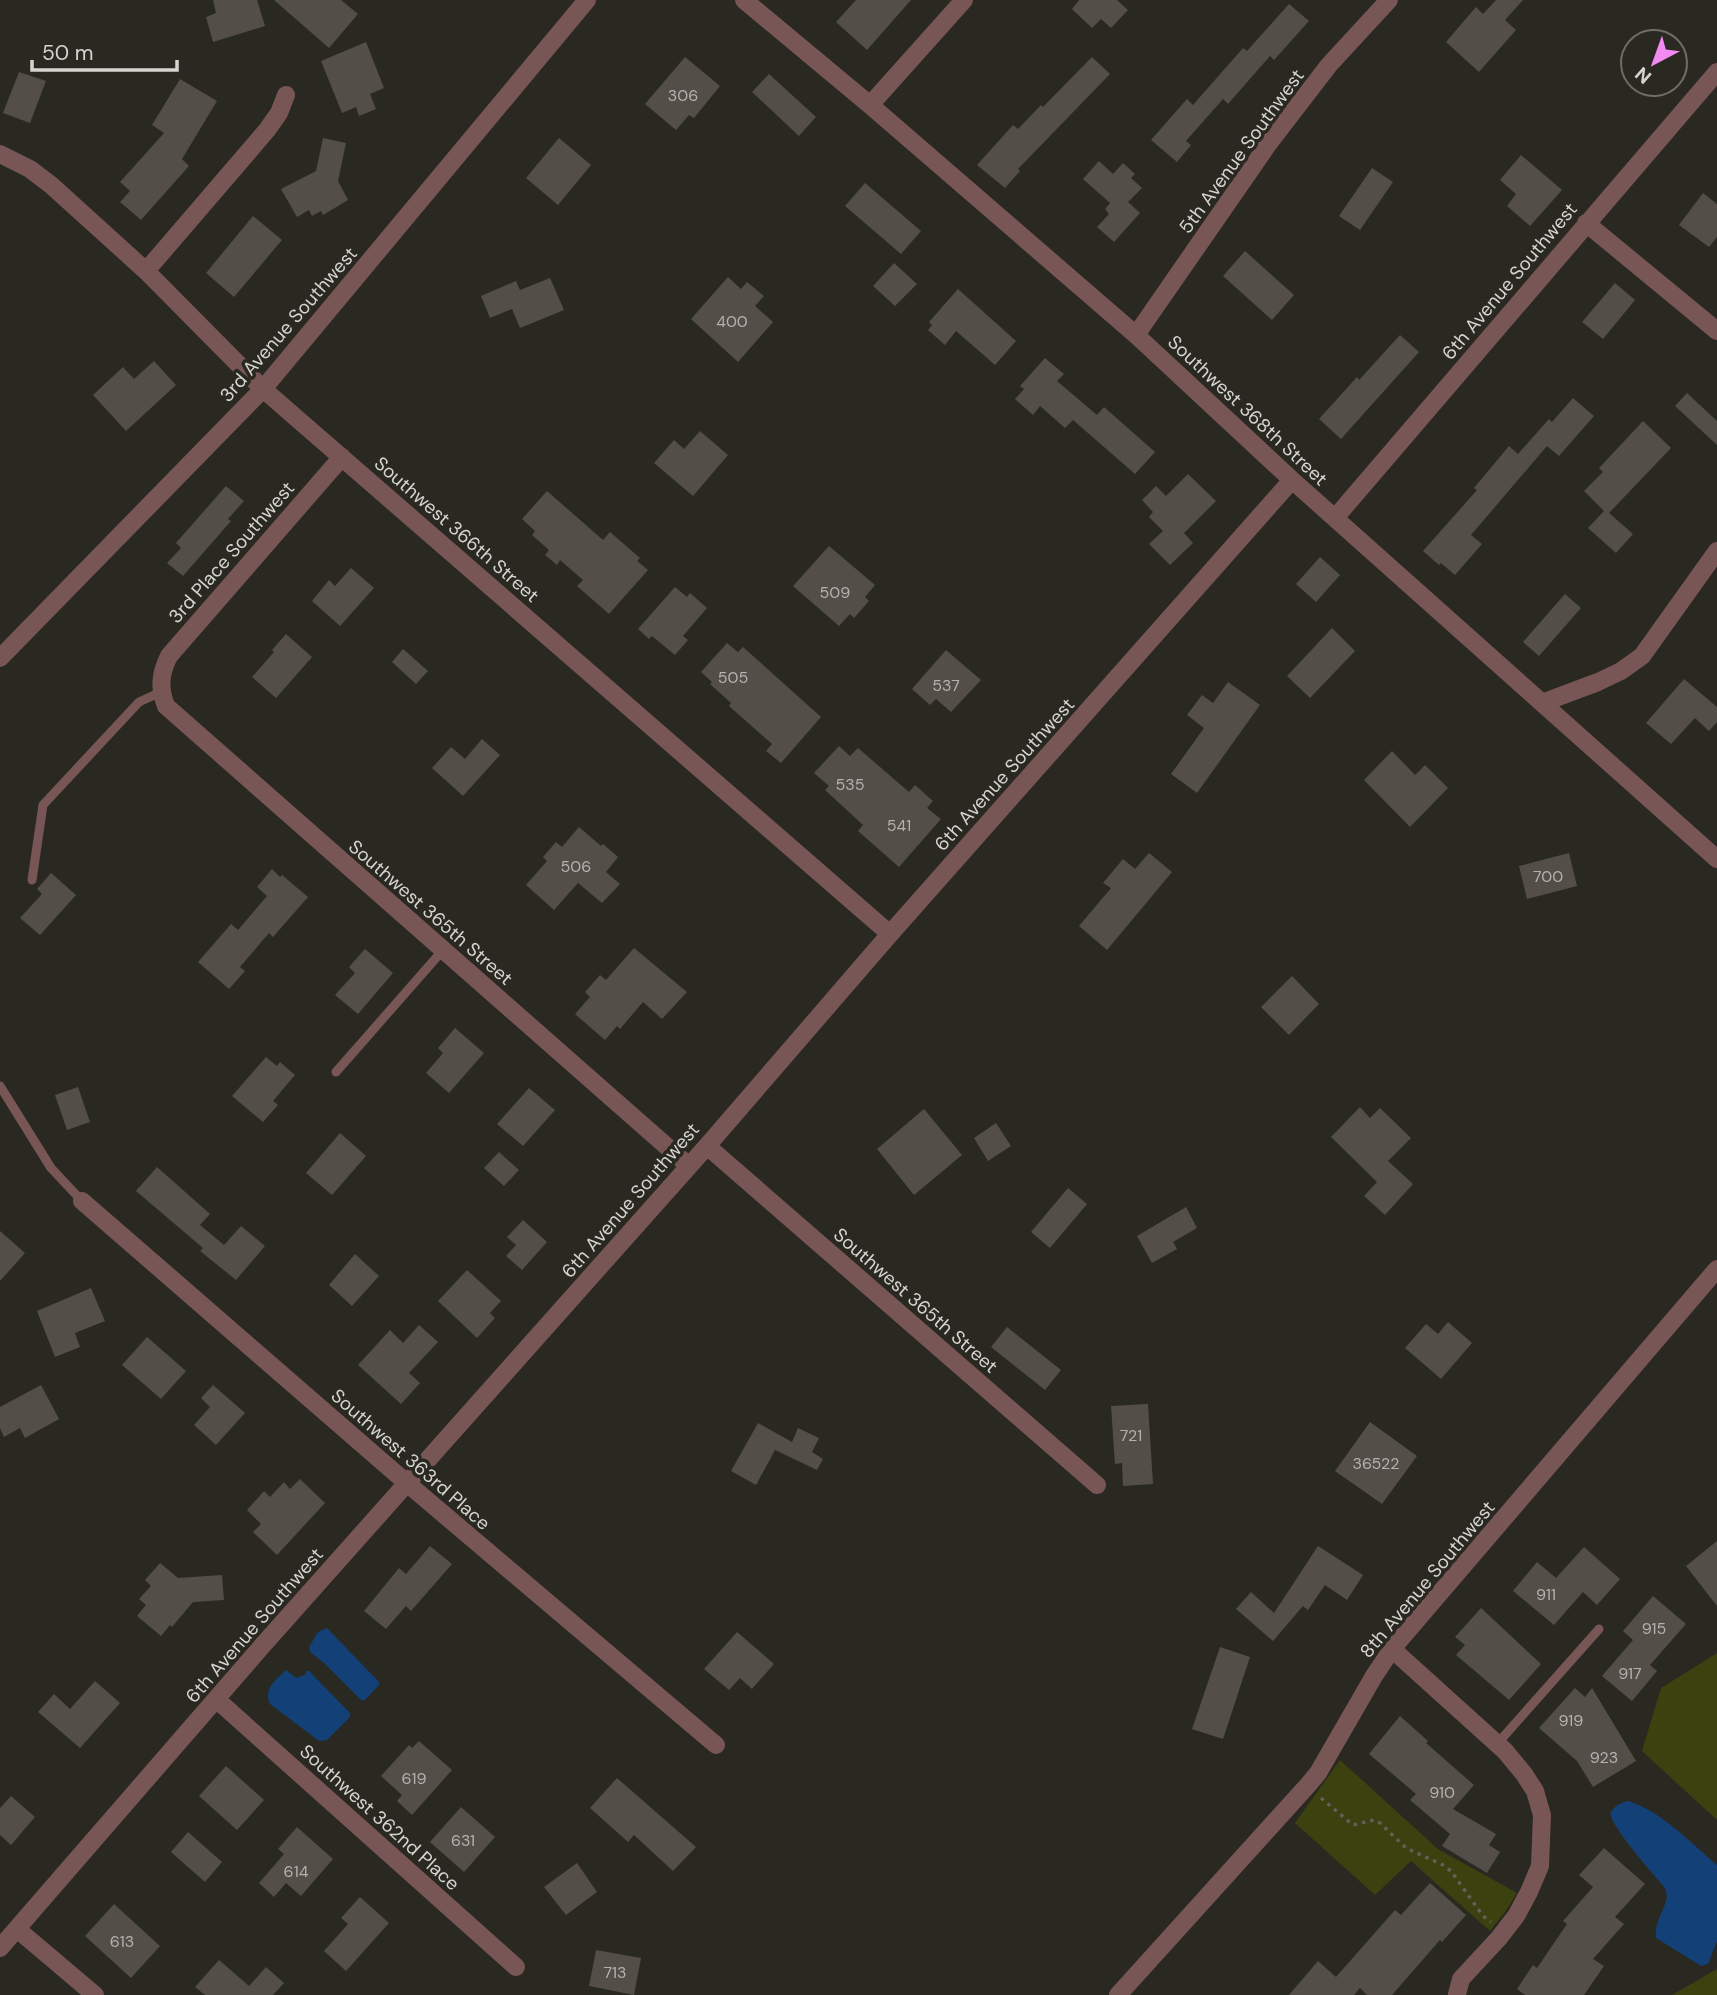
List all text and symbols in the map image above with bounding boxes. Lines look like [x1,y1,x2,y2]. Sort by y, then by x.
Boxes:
scale bar [32,28,177,72]
north arrow [1619,28,1689,98]
text: 50 m [42,39,93,67]
text: N [1630,61,1657,89]
street label: 5th Avenue Southwest [1173,64,1310,239]
house number: 306 [668,85,698,106]
street label: 6th Avenue Southwest [1436,197,1583,365]
street label: 3rd Avenue Southwest [214,242,363,407]
house number: 400 [716,311,748,332]
street label: Southwest 368th Street [1162,330,1333,491]
street label: Southwest 366th Street [369,451,544,608]
street label: 3rd Place Southwest [163,476,300,629]
house number: 509 [820,582,850,603]
house number: 505 [718,667,748,688]
house number: 537 [932,675,960,696]
street label: 6th Avenue Southwest [929,692,1080,856]
house number: 535 [836,774,864,795]
house number: 541 [887,815,911,836]
street label: Southwest 365th Street [343,834,518,991]
house number: 506 [561,856,591,877]
house number: 700 [1533,866,1563,887]
street label: 6th Avenue Southwest [556,1117,705,1283]
street label: Southwest 365th Street [828,1222,1003,1379]
street label: Southwest 363rd Place [326,1383,496,1536]
house number: 721 [1120,1425,1142,1446]
house number: 36522 [1352,1453,1400,1474]
street label: 8th Avenue Southwest [1354,1496,1500,1663]
street label: 6th Avenue Southwest [180,1542,329,1708]
house number: 911 [1536,1584,1556,1605]
house number: 915 [1642,1618,1666,1639]
house number: 917 [1618,1663,1642,1684]
house number: 919 [1559,1710,1583,1731]
street label: Southwest 362nd Place [294,1739,465,1896]
house number: 923 [1590,1747,1618,1768]
house number: 619 [401,1768,427,1789]
house number: 910 [1429,1782,1455,1803]
house number: 631 [451,1830,475,1851]
house number: 614 [284,1861,309,1882]
house number: 613 [110,1931,134,1952]
house number: 713 [603,1962,627,1983]

